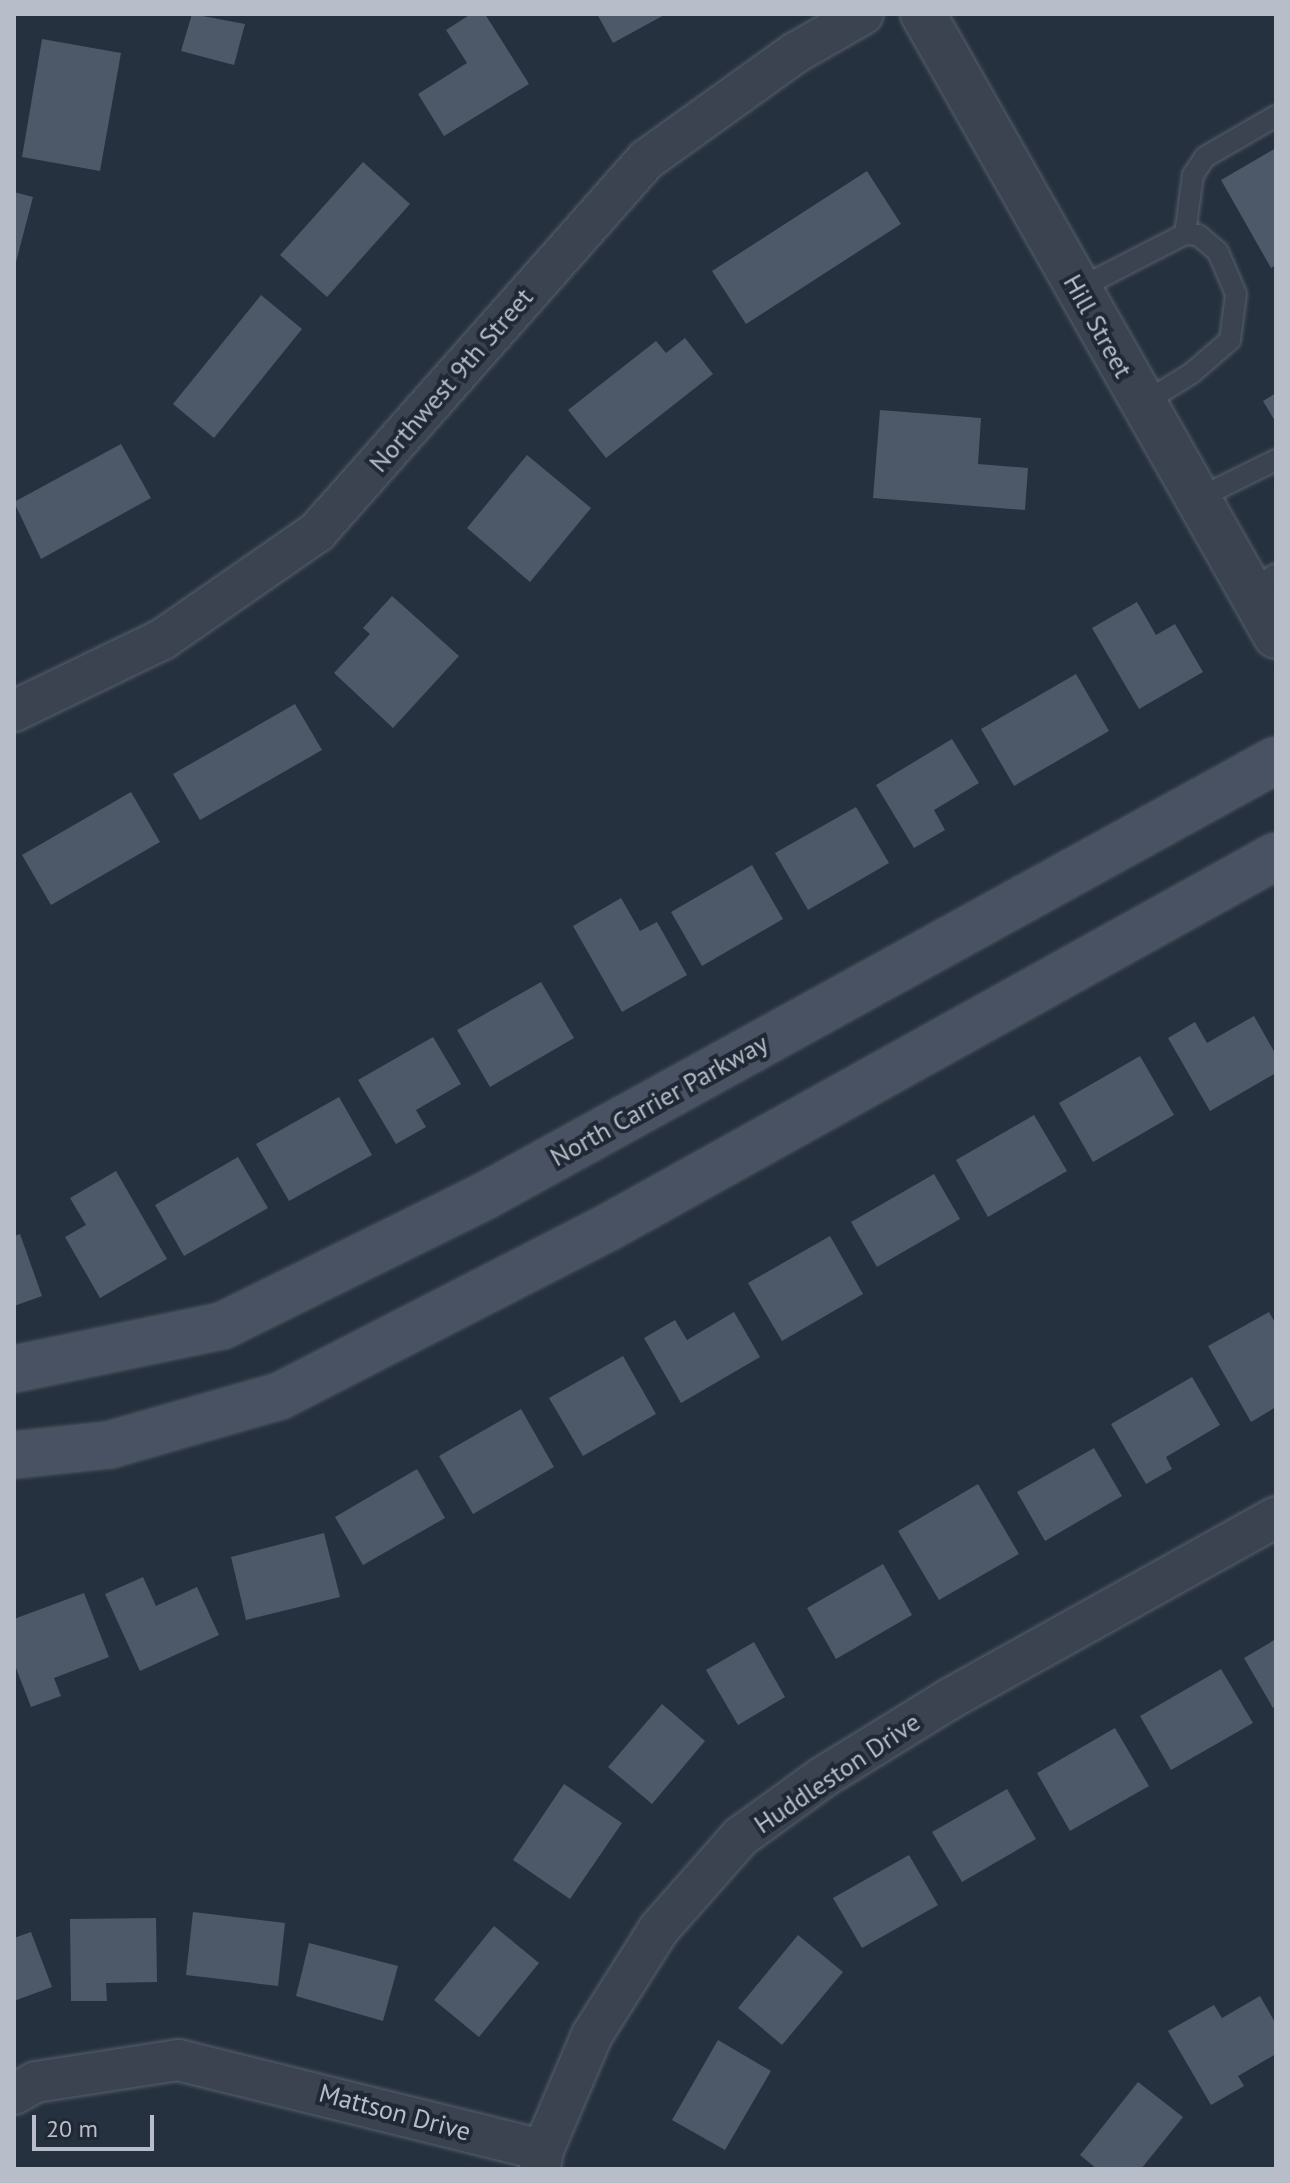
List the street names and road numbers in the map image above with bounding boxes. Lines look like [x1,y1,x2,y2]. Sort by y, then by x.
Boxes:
street label: Hill Street [1057,269,1139,383]
street label: Northwest 9th Street [363,282,539,478]
street label: North Carrier Parkway [545,1027,773,1173]
street label: Huddleston Drive [748,1706,926,1840]
street label: Mattson Drive [316,2077,474,2147]

